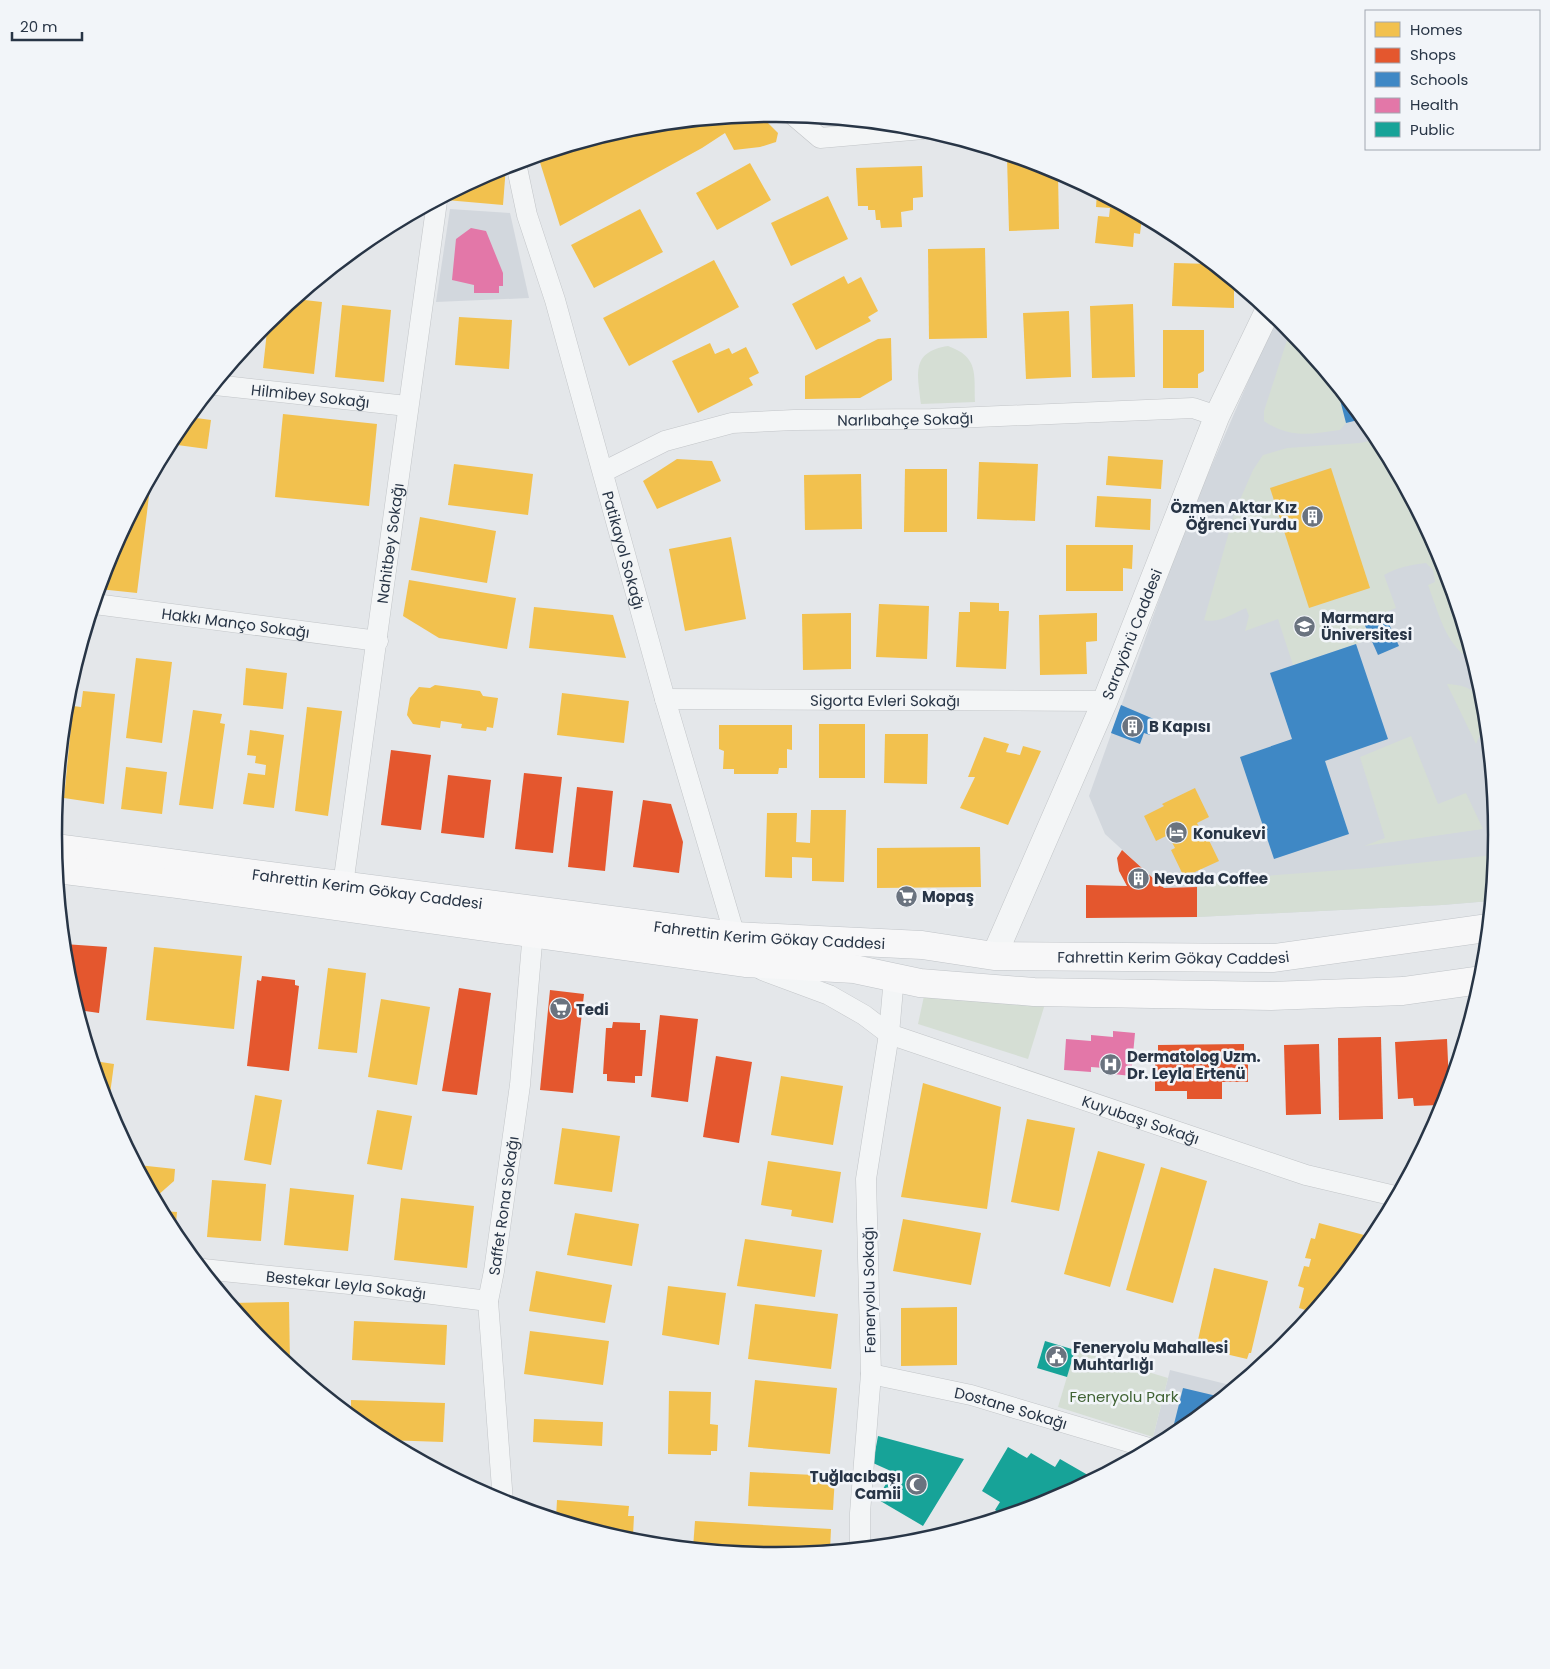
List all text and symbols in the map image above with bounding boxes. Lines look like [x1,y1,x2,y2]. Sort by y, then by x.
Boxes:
scale bar [12,10,82,42]
legend [1365,10,1540,150]
text: 20 m [20,16,58,37]
text: Homes [1410,19,1463,40]
text: Shops [1410,44,1456,65]
text: Schools [1410,69,1468,90]
text: Health [1410,94,1459,115]
text: Public [1410,119,1455,140]
street label: Hilmibey Sokağı [250,379,371,412]
street label: Narlıbahçe Sokağı [837,407,974,430]
street label: Nahitbey Sokağı [371,482,408,605]
street label: Patikayol Sokağı [598,489,650,612]
place label: Özmen Aktar Kız Öğrenci Yurdu [1170,497,1297,535]
building icon: Özmen Aktar Kız Öğrenci Yurdu [1301,504,1325,528]
street label: Sarayönü Caddesi [1096,566,1166,703]
street label: Hakkı Manço Sokağı [160,602,311,642]
place label: Marmara Üniversitesi [1321,607,1412,645]
school or university icon: Marmara Üniversitesi [1293,614,1317,638]
street label: Sigorta Evleri Sokağı [810,689,960,711]
building icon: B Kapısı [1121,714,1145,738]
place label: B Kapısı [1149,716,1211,737]
hotel icon: Konukevi [1165,821,1189,845]
place label: Konukevi [1193,823,1266,844]
street label: Fahrettin Kerim Gökay Caddesi [251,863,484,914]
building icon: Nevada Coffee [1126,866,1150,890]
place label: Nevada Coffee [1154,868,1268,889]
supermarket icon: Mopaş [894,884,918,908]
place label: Mopaş [922,886,974,907]
street label: Fahrettin Kerim Gökay Caddesi [653,915,886,954]
street label: Fahrettin Kerim Gökay Caddesi [1057,945,1291,969]
supermarket icon: Tedi [548,997,572,1021]
place label: Tedi [576,999,609,1020]
place label: Dermatolog Uzm. Dr. Leyla Ertenü [1127,1046,1261,1084]
hospital icon: Dermatolog Uzm. Dr. Leyla Ertenü [1099,1053,1123,1077]
street label: Kuyubaşı Sokağı [1079,1090,1202,1149]
street label: Saffet Rona Sokağı [483,1135,523,1277]
street label: Feneryolu Sokağı [857,1226,881,1354]
street label: Bestekar Leyla Sokağı [265,1265,427,1304]
place label: Feneryolu Mahallesi Muhtarlığı [1073,1337,1228,1375]
public building icon: Feneryolu Mahallesi Muhtarlığı [1045,1344,1069,1368]
street label: Dostane Sokağı [953,1381,1070,1434]
park label: Feneryolu Park [1070,1386,1179,1407]
place label: Tuğlacıbaşı Camii [810,1466,901,1504]
mosque icon: Tuğlacıbaşı Camii [905,1473,929,1497]

